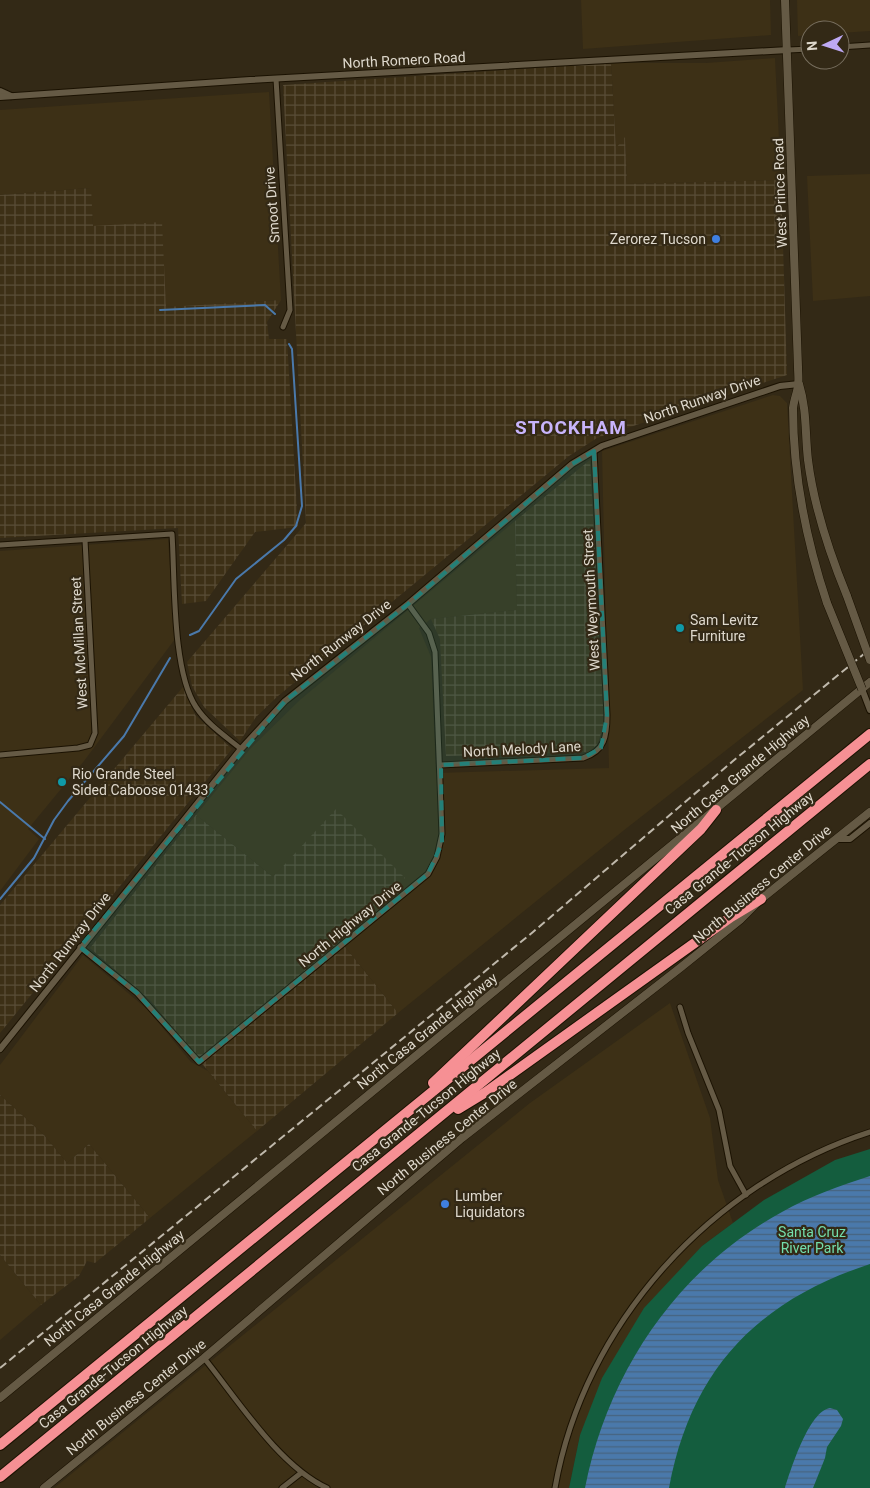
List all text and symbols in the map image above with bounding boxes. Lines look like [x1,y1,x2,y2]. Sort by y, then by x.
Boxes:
north arrow [800,20,850,70]
text: N [804,40,820,51]
street label: North Romero Road [342,49,466,71]
street label: West Prince Road [770,138,790,248]
street label: Smoot Drive [261,166,283,244]
place label: Zerorez Tucson [610,231,706,247]
marker: Zerorez Tucson [710,233,722,245]
street label: North Runway Drive [641,371,763,427]
district label: STOCKHAM [515,416,627,439]
street label: West Weymouth Street [579,528,603,671]
street label: West McMillan Street [68,576,90,710]
street label: North Runway Drive [288,596,394,684]
place label: Sam Levitz Furniture [690,612,758,644]
marker: Sam Levitz Furniture [674,622,686,634]
street label: North Casa Grande Highway [668,711,813,837]
street label: North Melody Lane [463,738,581,760]
place label: Rio Grande Steel Sided Caboose 01433 [72,766,208,798]
marker: Rio Grande Steel Sided Caboose 01433 [56,776,68,788]
street label: Casa Grande-Tucson Highway [662,788,817,918]
street label: North Business Center Drive [690,822,834,946]
street label: North Highway Drive [295,878,405,970]
street label: North Runway Drive [26,889,114,995]
street label: North Casa Grande Highway [354,969,501,1092]
street label: Casa Grande-Tucson Highway [349,1045,504,1175]
street label: North Business Center Drive [374,1076,520,1198]
place label: Lumber Liquidators [455,1188,525,1220]
marker: Lumber Liquidators [439,1198,451,1210]
park label: Santa Cruz River Park [778,1224,846,1256]
street label: North Casa Grande Highway [41,1226,188,1349]
street label: Casa Grande-Tucson Highway [36,1302,191,1432]
street label: North Business Center Drive [63,1336,209,1458]

